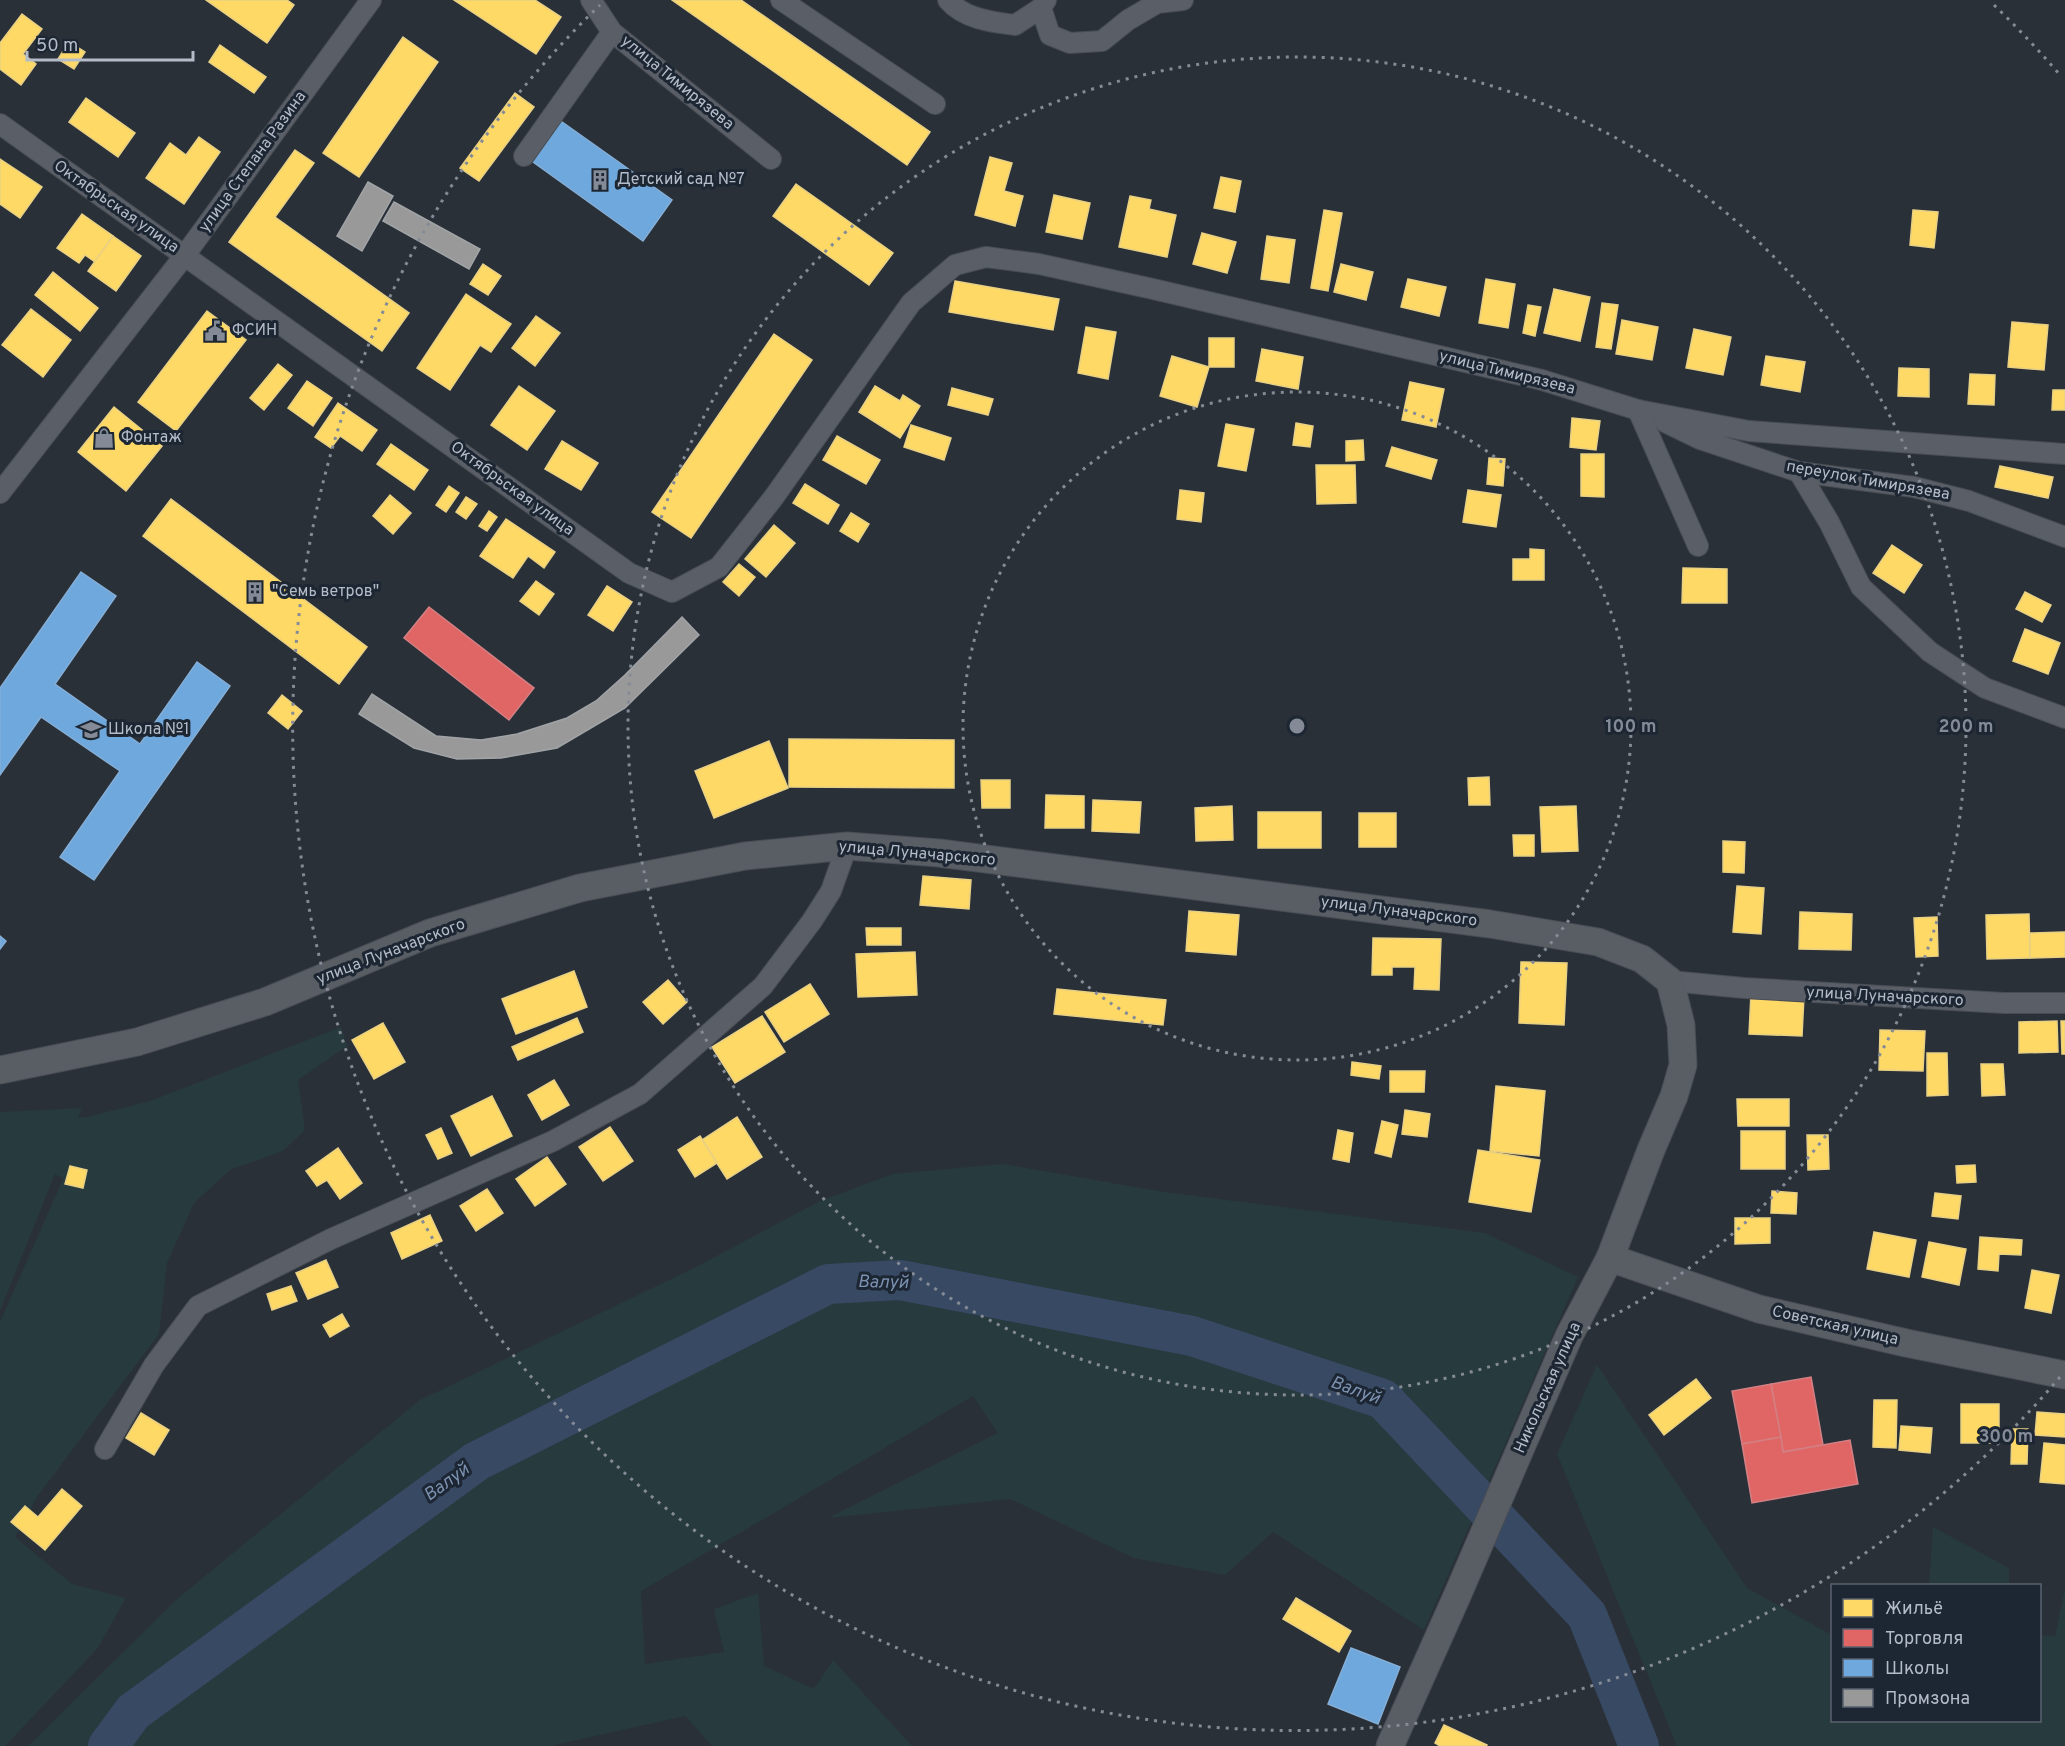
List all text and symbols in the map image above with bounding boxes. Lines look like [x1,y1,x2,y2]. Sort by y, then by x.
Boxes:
scale bar [27,24,194,62]
street label: улица Тимирязева [616,31,738,135]
text: 50 m [36,35,78,58]
street label: улица Степана Разина [195,87,311,237]
street label: Октябрьская улица [50,156,182,258]
building icon: Детский сад №7 [588,168,612,192]
place label: Детский сад №7 [617,170,745,190]
public building icon: ФСИН [203,319,227,343]
place label: ФСИН [232,321,277,341]
street label: улица Тимирязева [1437,346,1577,400]
shop icon: Фонтаж [92,426,116,450]
place label: Фонтаж [121,428,182,448]
street label: Октябрьская улица [446,437,578,541]
street label: переулок Тимирязева [1785,457,1951,505]
building icon: "Семь ветров" [243,580,267,604]
place label: "Семь ветров" [272,582,379,602]
centre of rings [1287,716,1307,736]
text: 100 m [1605,716,1657,739]
text: 200 m [1938,716,1994,739]
school or university icon: Школа №1 [79,718,103,742]
place label: Школа №1 [108,720,189,740]
street label: улица Луначарского [838,837,996,871]
street label: улица Луначарского [1320,892,1478,932]
street label: улица Луначарского [314,914,468,990]
street label: улица Луначарского [1806,983,1964,1011]
water label: Валуй [857,1271,909,1295]
street label: Советская улица [1770,1302,1900,1350]
street label: Никольская улица [1510,1319,1586,1457]
water label: Валуй [1327,1371,1384,1411]
text: 300 m [1979,1426,2033,1449]
water label: Валуй [420,1458,475,1507]
legend [1831,1584,2041,1722]
text: Жильё [1885,1598,1943,1621]
text: Торговля [1885,1628,1963,1651]
text: Школы [1885,1658,1949,1681]
text: Промзона [1885,1688,1970,1711]

